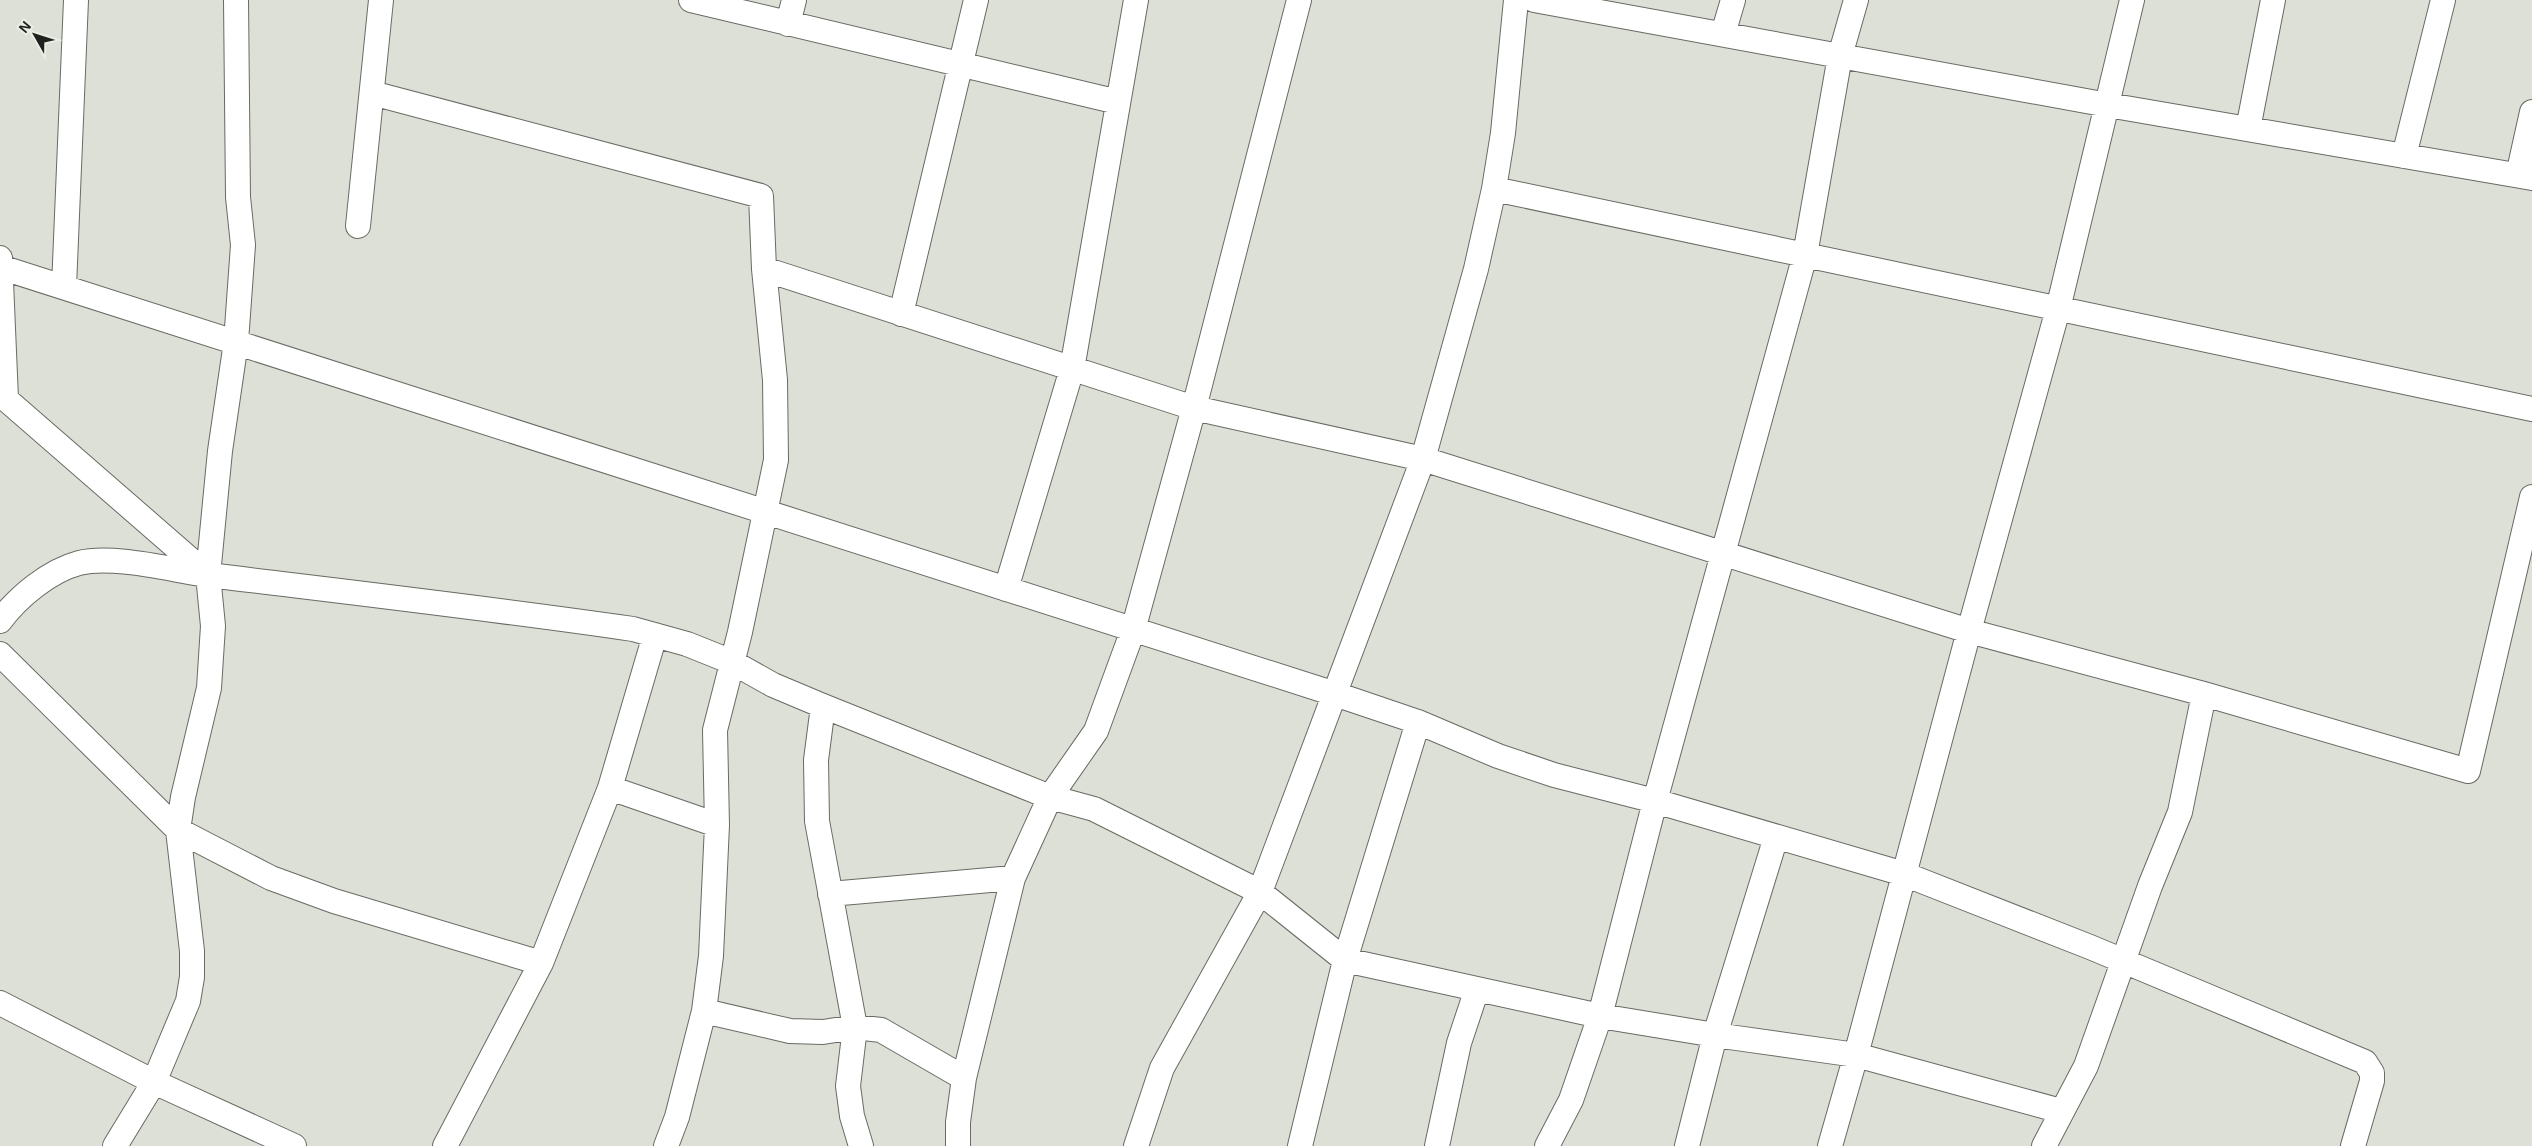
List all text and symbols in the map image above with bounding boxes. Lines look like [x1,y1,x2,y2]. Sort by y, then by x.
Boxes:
north arrow [10,10,60,60]
text: N [15,18,34,36]

